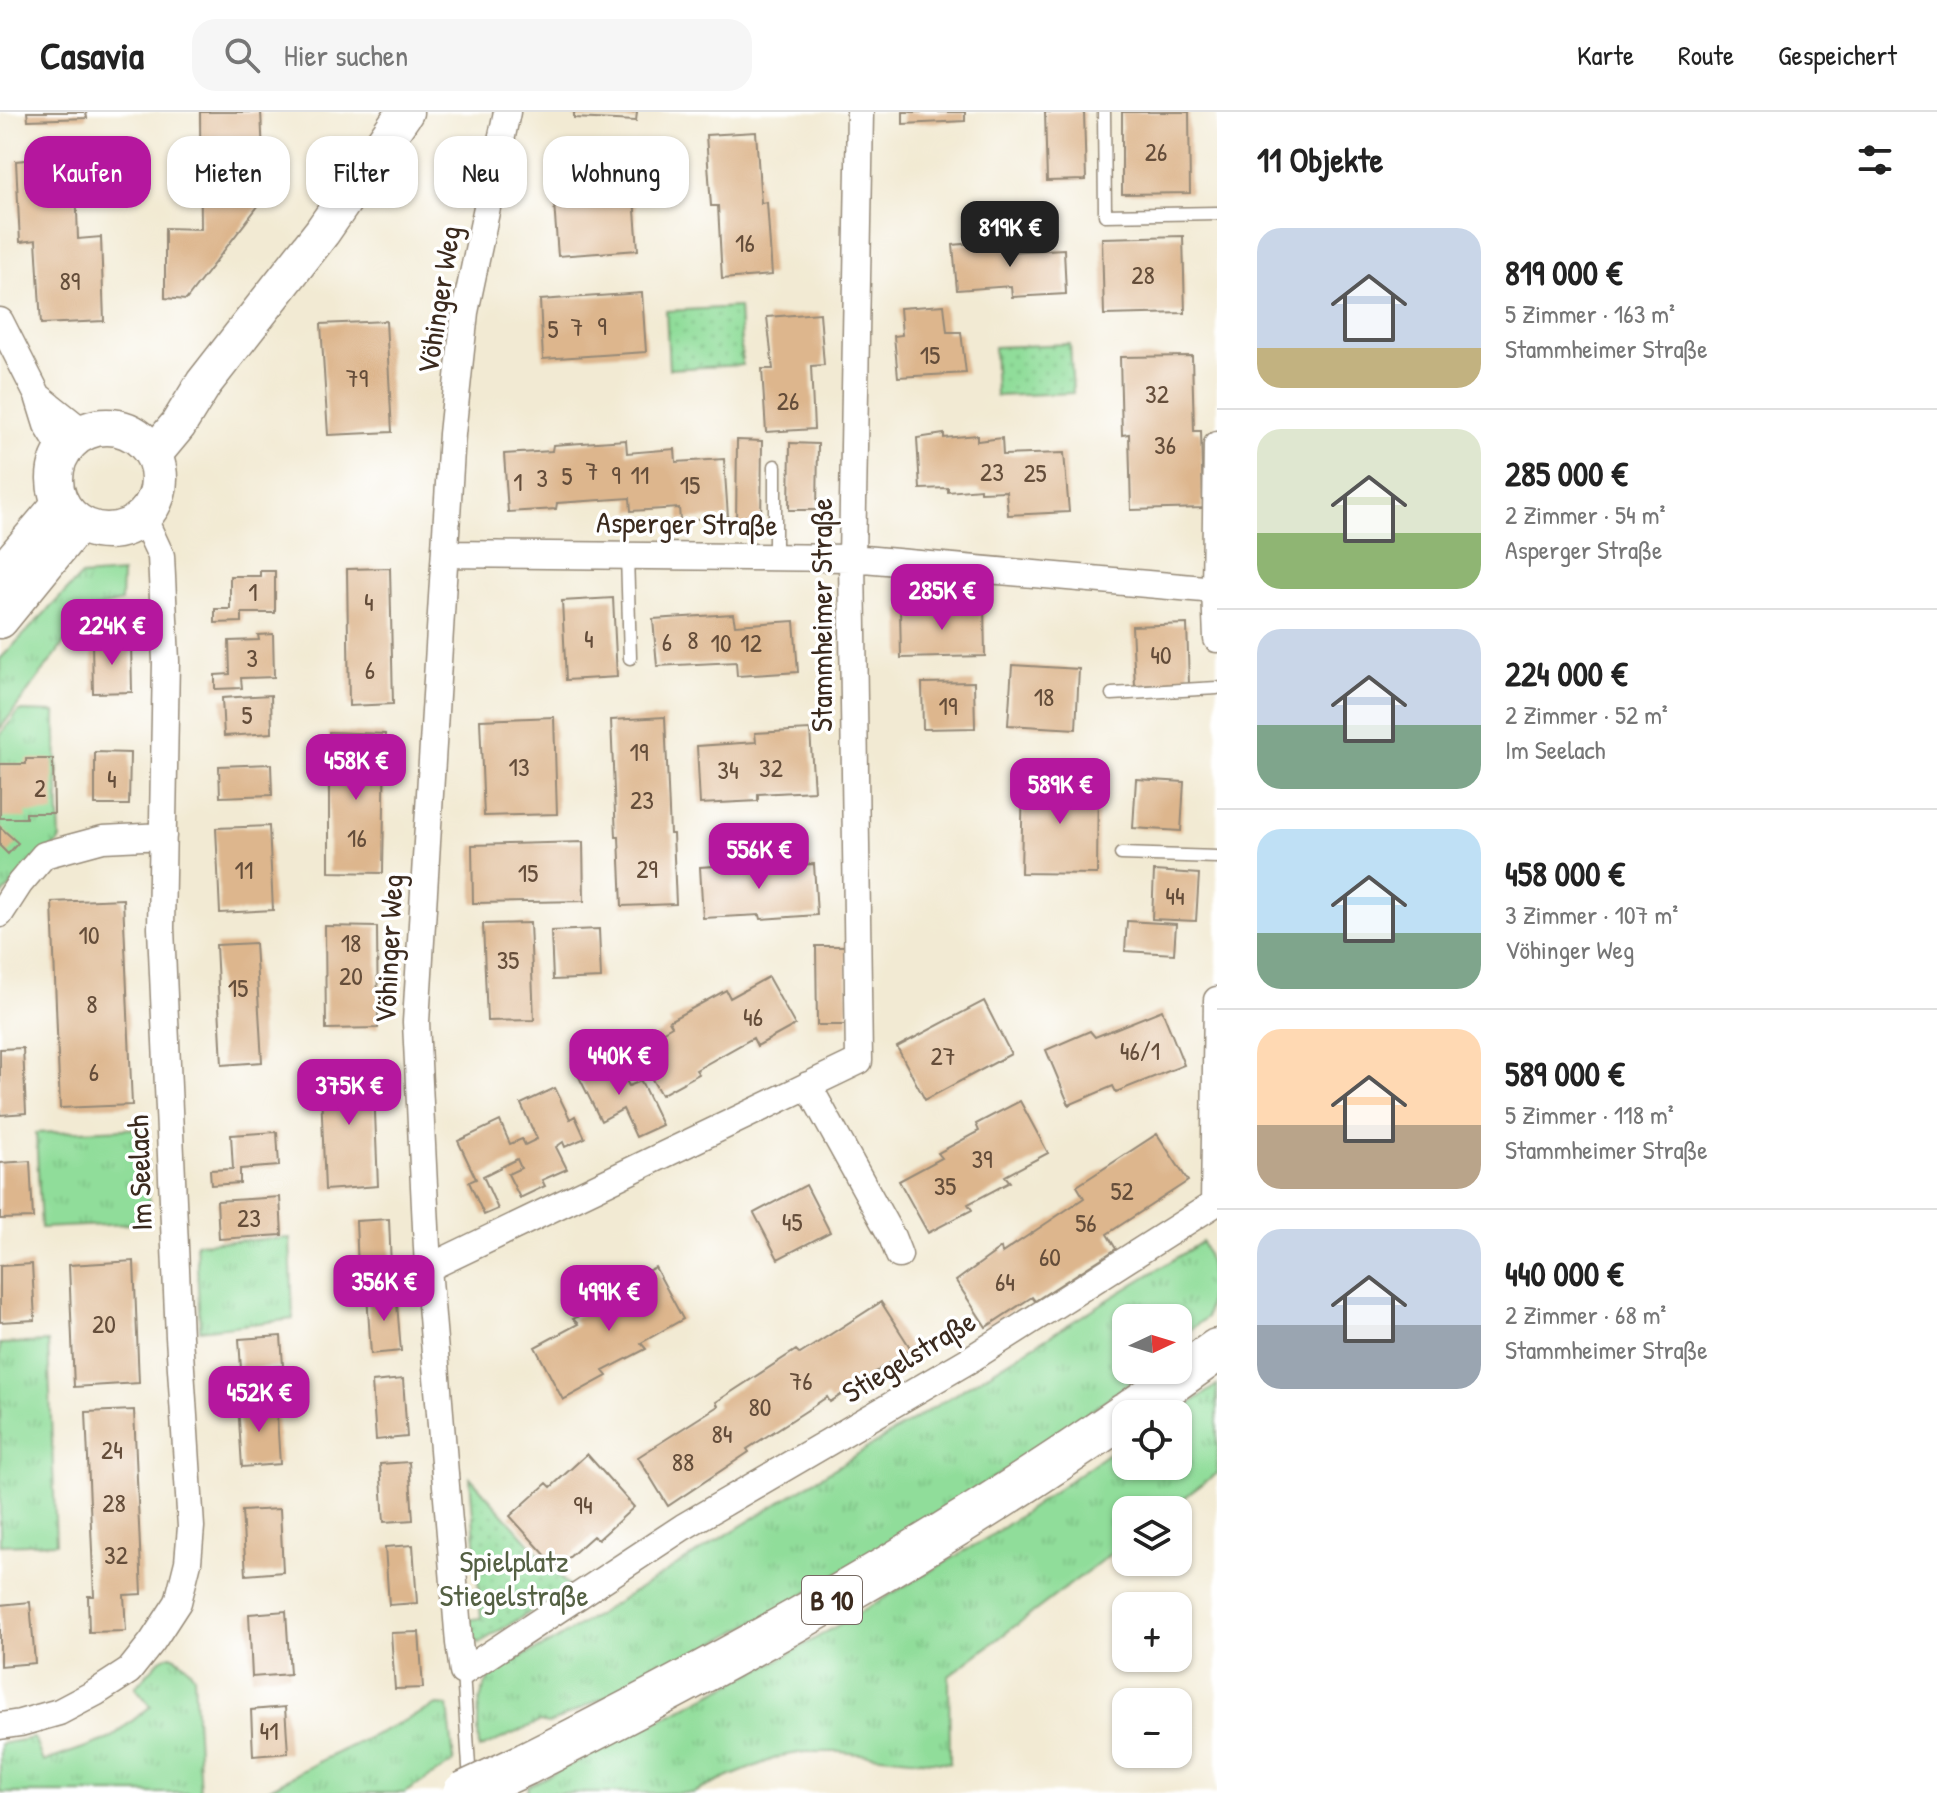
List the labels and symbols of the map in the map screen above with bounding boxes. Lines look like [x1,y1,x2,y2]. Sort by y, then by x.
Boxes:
house number: 26 [1145,134,1167,169]
pin: 819K € [945,201,1075,269]
street label: Vöhinger Weg [407,223,469,377]
house number: 16 [735,225,755,260]
house number: 28 [1131,257,1155,292]
house number: 89 [60,263,80,298]
house number: 9 [597,308,607,343]
house number: 7 [571,309,583,344]
house number: 5 [548,311,559,346]
house number: 15 [920,337,940,372]
house number: 79 [346,360,368,395]
house number: 32 [1145,376,1169,411]
house number: 26 [777,383,799,418]
house number: 36 [1154,427,1176,462]
house number: 7 [586,453,598,488]
house number: 23 [980,454,1004,489]
house number: 25 [1023,455,1047,490]
house number: 9 [611,457,621,492]
house number: 11 [631,457,649,492]
house number: 5 [562,458,573,493]
house number: 3 [536,460,548,495]
house number: 1 [513,464,523,499]
house number: 15 [680,467,700,502]
street label: Stammheimer Straße [801,498,841,732]
street label: Asperger Straße [596,501,778,545]
pin: 285K € [877,564,1007,632]
house number: 1 [248,574,258,609]
house number: 4 [364,584,374,619]
pin: 224K € [47,599,177,667]
house number: 4 [584,621,594,656]
house number: 8 [687,622,699,657]
house number: 6 [662,624,672,659]
house number: 10 [710,625,732,660]
house number: 12 [740,625,762,660]
house number: 40 [1150,637,1172,672]
house number: 3 [246,640,258,675]
house number: 6 [365,652,375,687]
house number: 18 [1034,679,1054,714]
house number: 19 [939,688,957,723]
house number: 5 [242,697,253,732]
pin: 458K € [291,734,421,802]
house number: 19 [630,734,648,769]
house number: 13 [508,749,530,784]
house number: 32 [759,750,783,785]
house number: 34 [717,752,739,787]
pin: 589K € [995,758,1125,826]
house number: 4 [107,761,117,796]
house number: 2 [34,770,46,805]
house number: 23 [630,782,654,817]
house number: 16 [347,820,367,855]
pin: 556K € [694,823,824,891]
house number: 29 [636,851,658,886]
house number: 11 [235,852,253,887]
house number: 15 [518,855,538,890]
street label: Vöhinger Weg [364,873,412,1025]
house number: 44 [1165,878,1185,913]
house number: 10 [78,917,100,952]
house number: 18 [341,925,361,960]
house number: 35 [497,942,519,977]
house number: 20 [339,958,363,993]
house number: 15 [228,970,248,1005]
house number: 8 [86,986,98,1021]
house number: 46 [743,999,763,1034]
pin: 440K € [554,1029,684,1097]
house number: 46/1 [1120,1033,1160,1068]
house number: 27 [930,1038,956,1073]
house number: 6 [89,1054,99,1089]
pin: 375K € [284,1059,414,1127]
street label: Im Seelach [117,1114,161,1232]
house number: 39 [971,1141,993,1176]
house number: 35 [934,1168,956,1203]
house number: 52 [1110,1173,1134,1208]
house number: 23 [237,1200,261,1235]
house number: 45 [782,1204,802,1239]
house number: 56 [1075,1205,1097,1240]
house number: 60 [1039,1239,1061,1274]
pin: 356K € [319,1255,449,1323]
house number: 64 [995,1264,1015,1299]
pin: 499K € [544,1265,674,1333]
street label: Stiegelstraße [834,1301,983,1412]
north arrow [1112,1304,1192,1384]
house number: 20 [92,1306,116,1341]
house number: 76 [789,1363,813,1398]
pin: 452K € [194,1366,324,1434]
house number: 80 [749,1389,771,1424]
house number: 84 [711,1416,733,1451]
house number: 24 [101,1432,123,1467]
house number: 88 [672,1444,694,1479]
house number: 28 [102,1485,126,1520]
house number: 94 [573,1487,593,1522]
house number: 32 [104,1537,128,1572]
park label: Spielplatz Stiegelstraße [439,1541,589,1615]
road number: B 10 [802,1576,862,1624]
house number: 41 [259,1713,279,1748]

